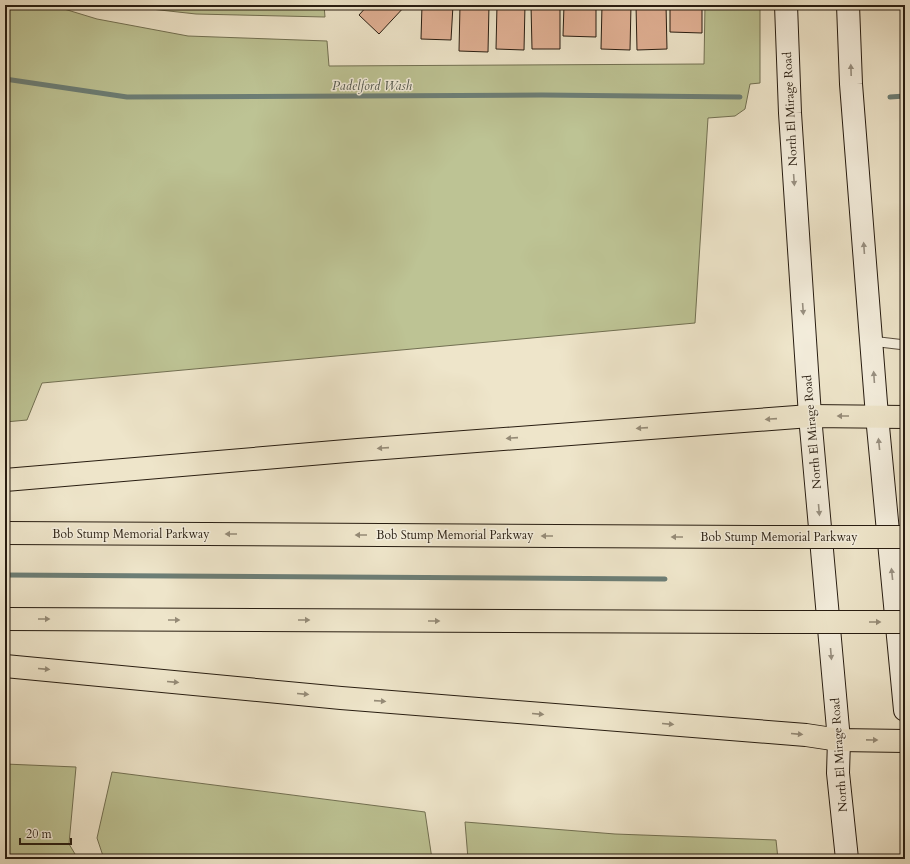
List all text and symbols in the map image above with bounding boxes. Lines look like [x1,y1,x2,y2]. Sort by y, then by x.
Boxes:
street label: North El Mirage Road [779,51,801,167]
one-way arrow [847,64,854,76]
water label: Padelford Wash [332,77,413,95]
one-way arrow [791,174,798,186]
one-way arrow [860,242,867,254]
one-way arrow [800,303,807,315]
one-way arrow [870,371,877,383]
street label: North El Mirage Road [799,374,825,490]
one-way arrow [836,413,849,419]
one-way arrow [765,415,777,422]
one-way arrow [636,425,648,432]
one-way arrow [506,435,518,441]
one-way arrow [876,438,883,450]
one-way arrow [377,444,389,451]
one-way arrow [815,504,822,516]
street label: Bob Stump Memorial Parkway [52,526,210,542]
street label: Bob Stump Memorial Parkway [376,527,534,543]
street label: Bob Stump Memorial Parkway [700,529,858,545]
one-way arrow [224,531,237,537]
one-way arrow [354,532,367,538]
one-way arrow [540,533,553,539]
one-way arrow [670,534,683,540]
one-way arrow [889,568,895,580]
one-way arrow [38,616,51,622]
one-way arrow [168,617,181,623]
one-way arrow [298,617,311,623]
one-way arrow [428,618,441,624]
one-way arrow [869,619,882,625]
one-way arrow [828,648,835,660]
one-way arrow [38,666,50,673]
one-way arrow [167,678,179,685]
one-way arrow [297,691,309,697]
one-way arrow [374,697,386,704]
street label: North El Mirage Road [827,697,851,813]
one-way arrow [532,710,544,717]
one-way arrow [662,721,674,727]
one-way arrow [791,731,803,738]
one-way arrow [866,737,879,743]
scale bar [20,820,71,846]
text: 20 m [26,826,53,842]

